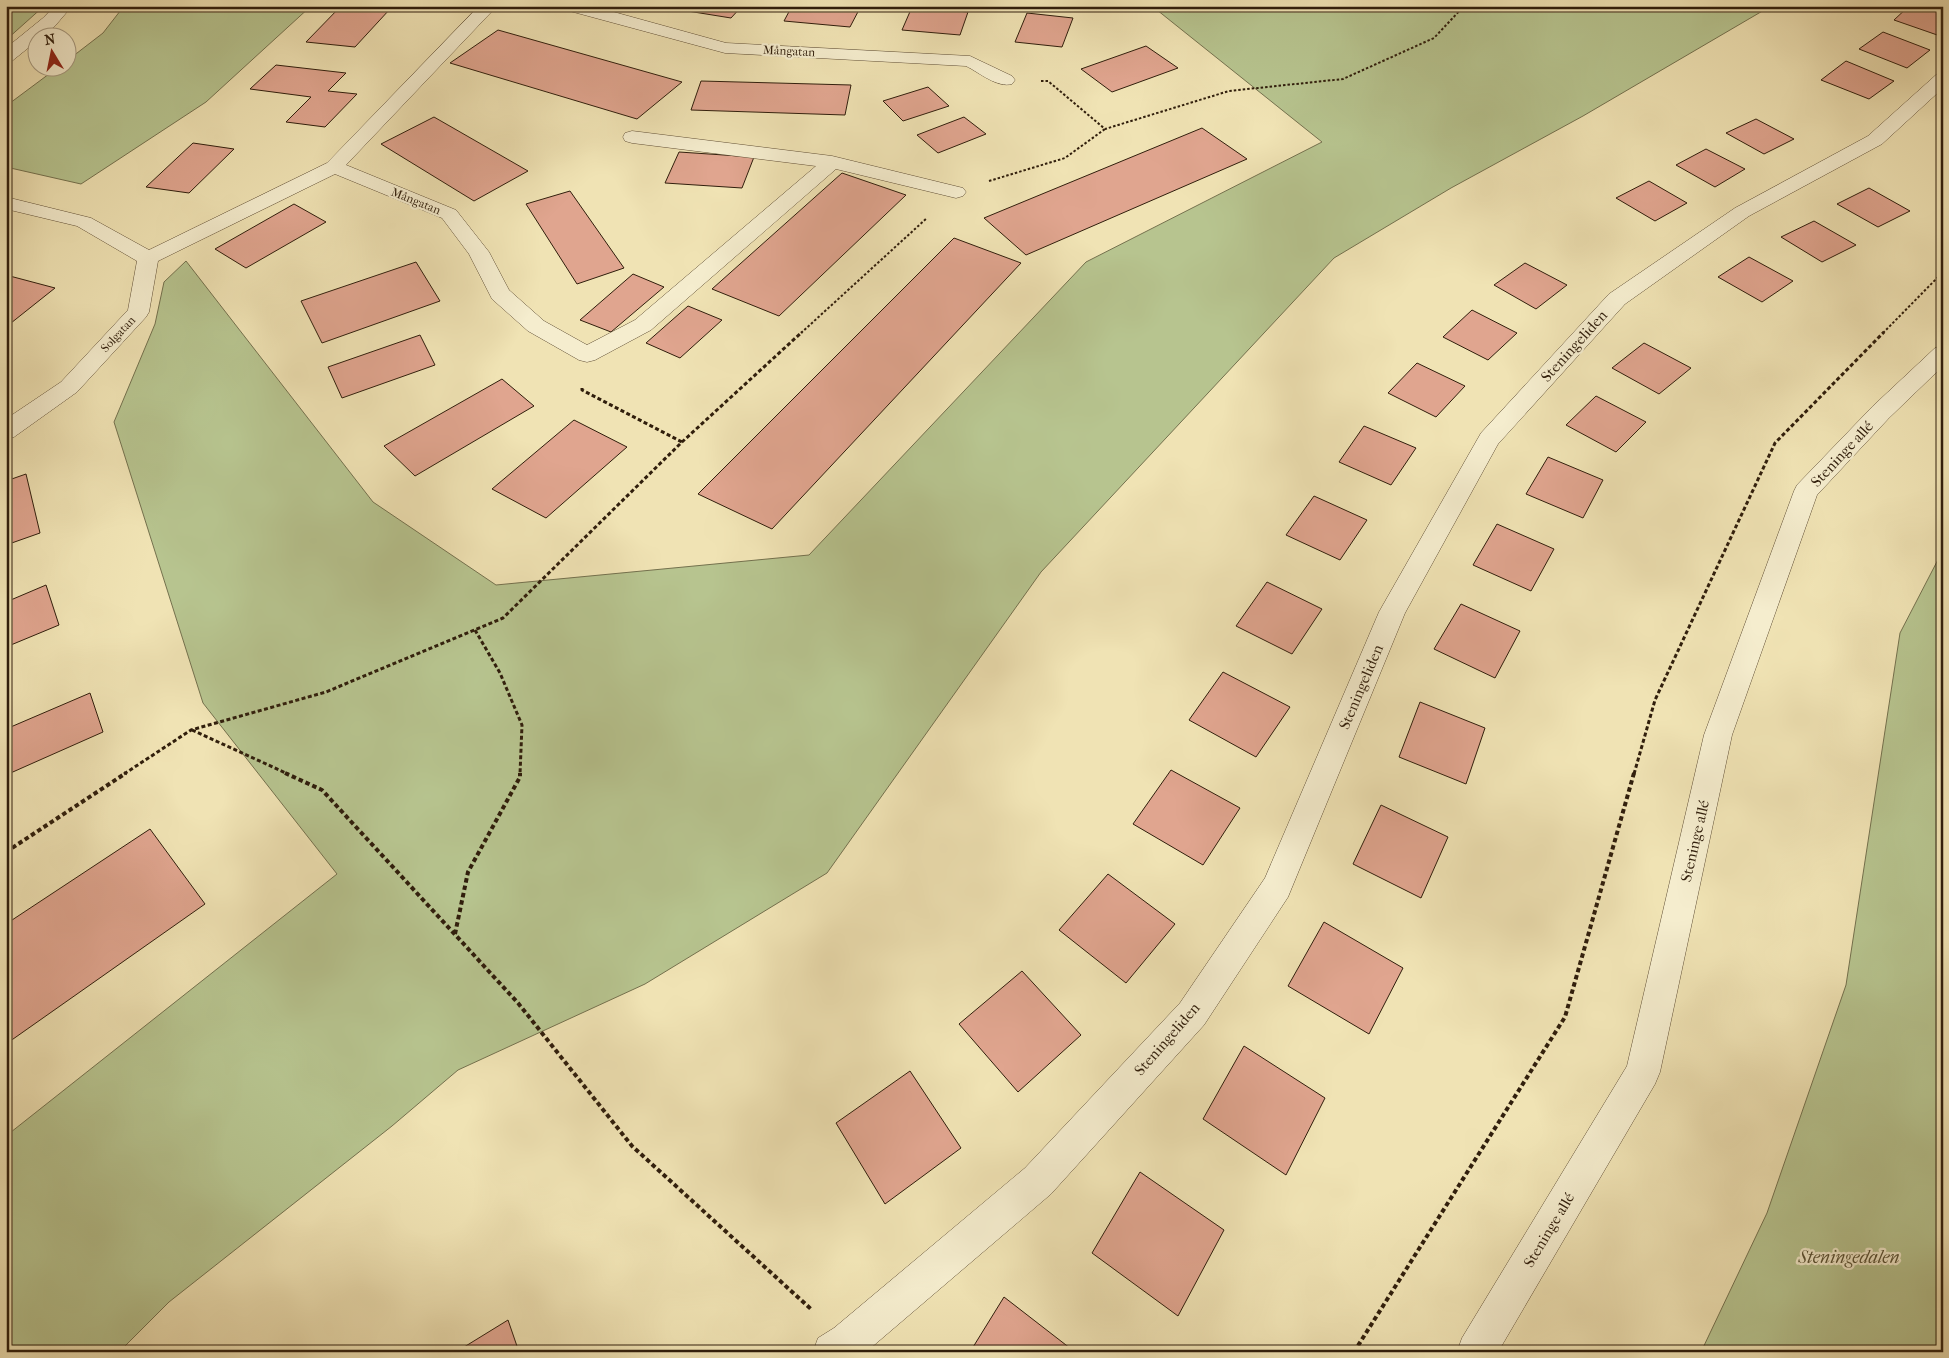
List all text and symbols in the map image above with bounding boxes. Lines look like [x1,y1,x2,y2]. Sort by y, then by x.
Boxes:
north arrow [28,28,78,78]
text: N [43,30,57,49]
street label: Mångatan [763,43,815,59]
street label: Mångatan [389,185,443,217]
street label: Steningeliden [1537,306,1611,386]
street label: Solgatan [98,313,138,355]
street label: Steninge allé [1807,417,1877,491]
street label: Steningeliden [1335,642,1387,732]
street label: Steninge allé [1677,798,1713,884]
street label: Steningeliden [1131,999,1204,1079]
street label: Steninge allé [1520,1189,1579,1270]
park label: Steningedalen [1797,1247,1900,1268]

